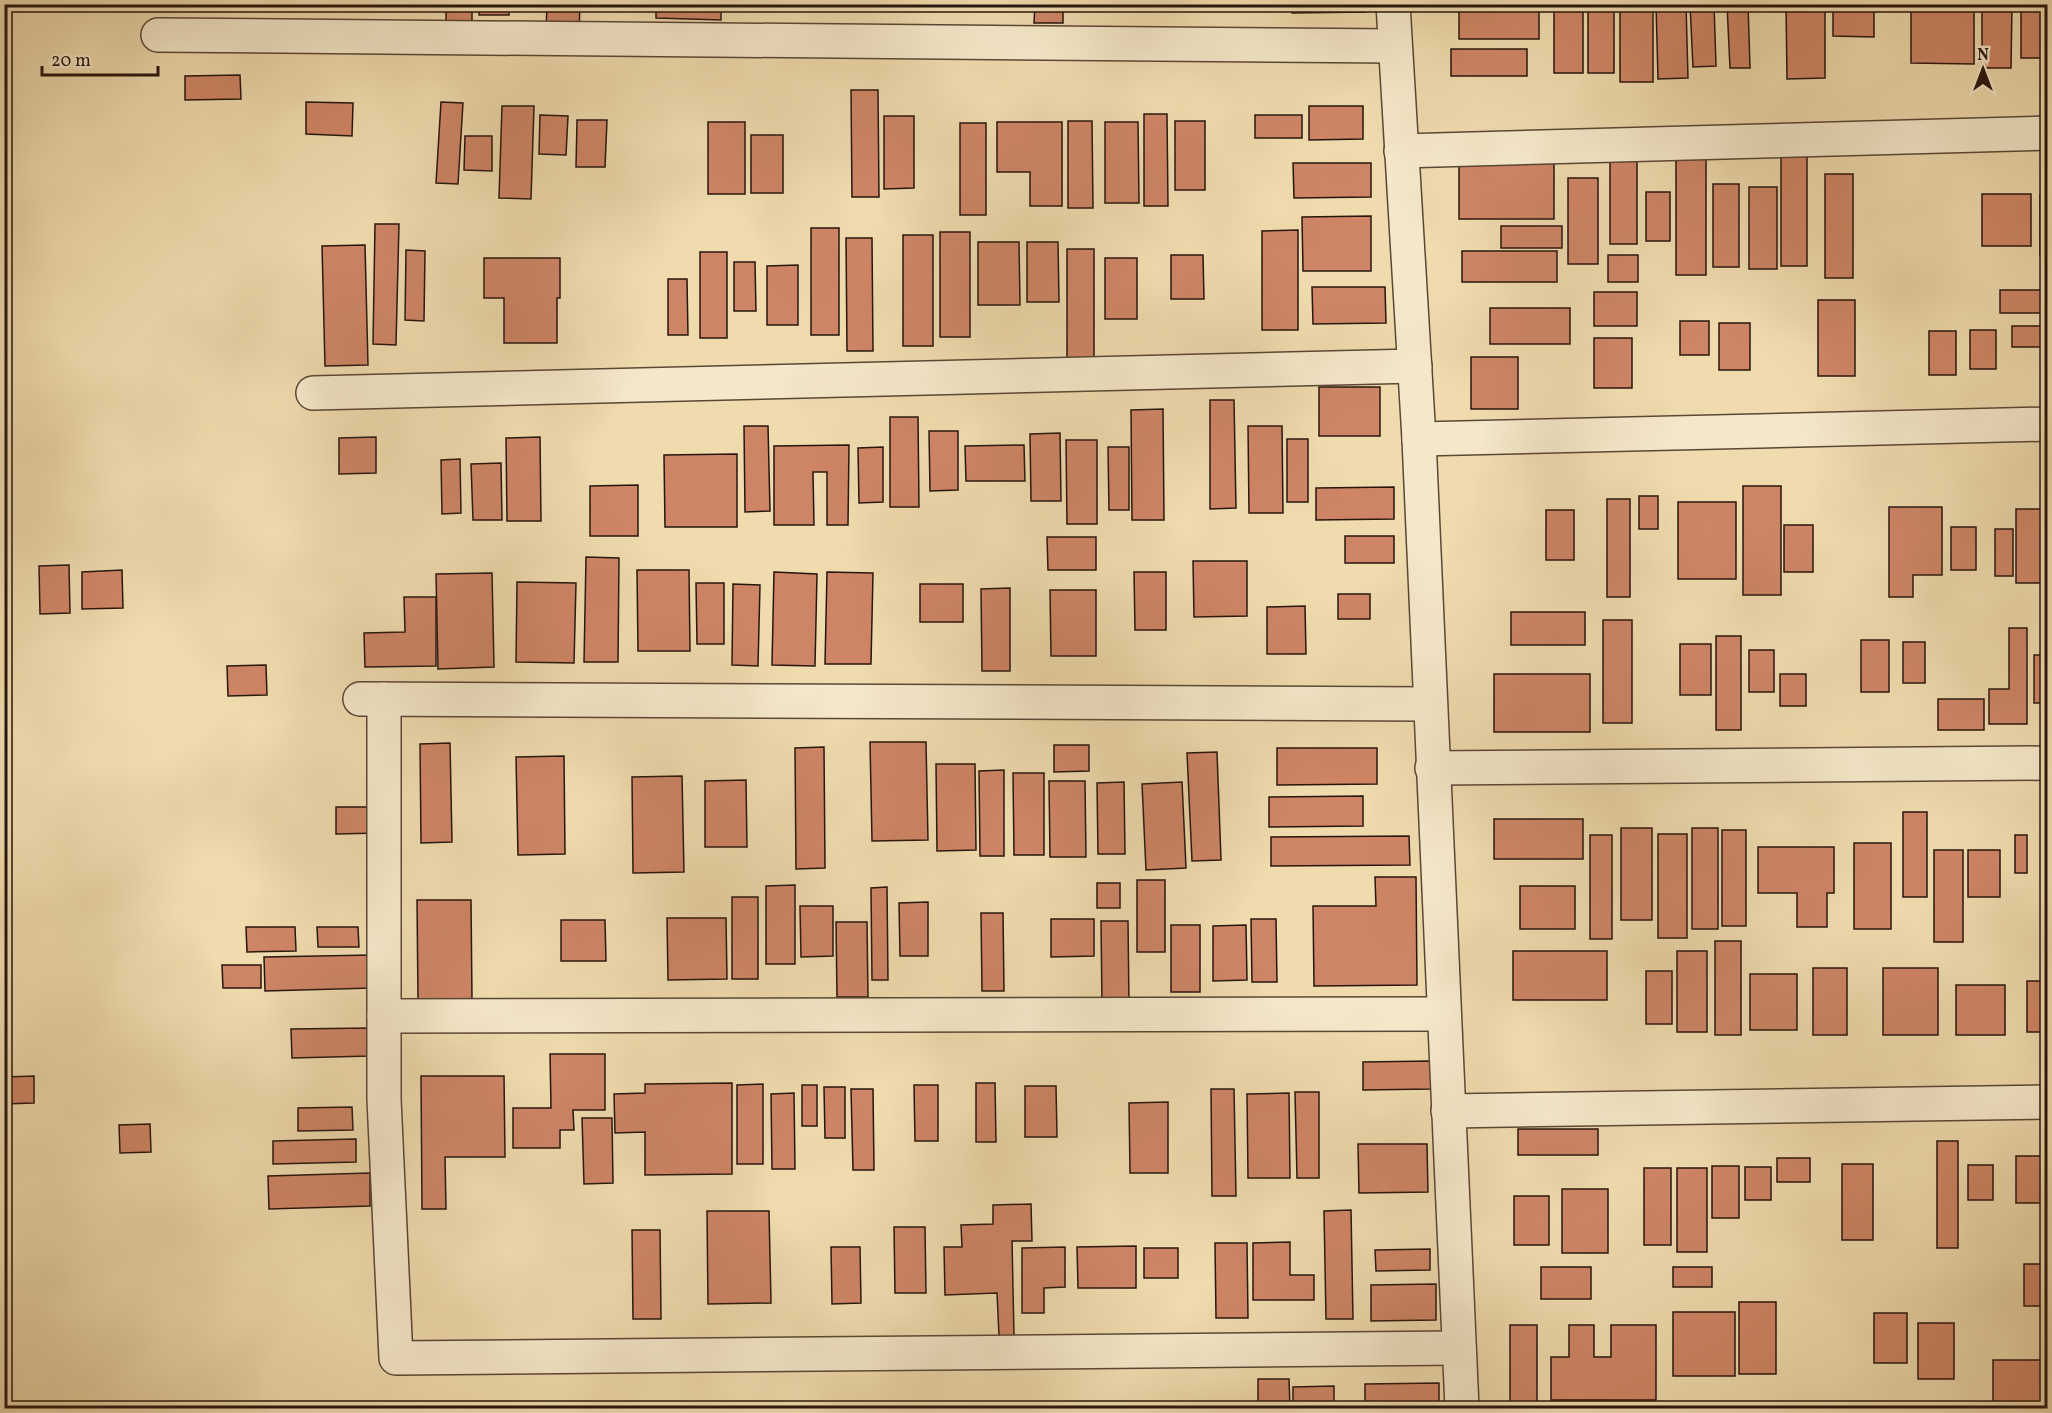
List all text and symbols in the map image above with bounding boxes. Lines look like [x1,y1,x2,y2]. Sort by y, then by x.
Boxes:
scale bar [42,39,158,77]
north arrow [1953,39,2013,99]
text: N [1977,45,1989,67]
text: 20 m [51,49,91,74]

